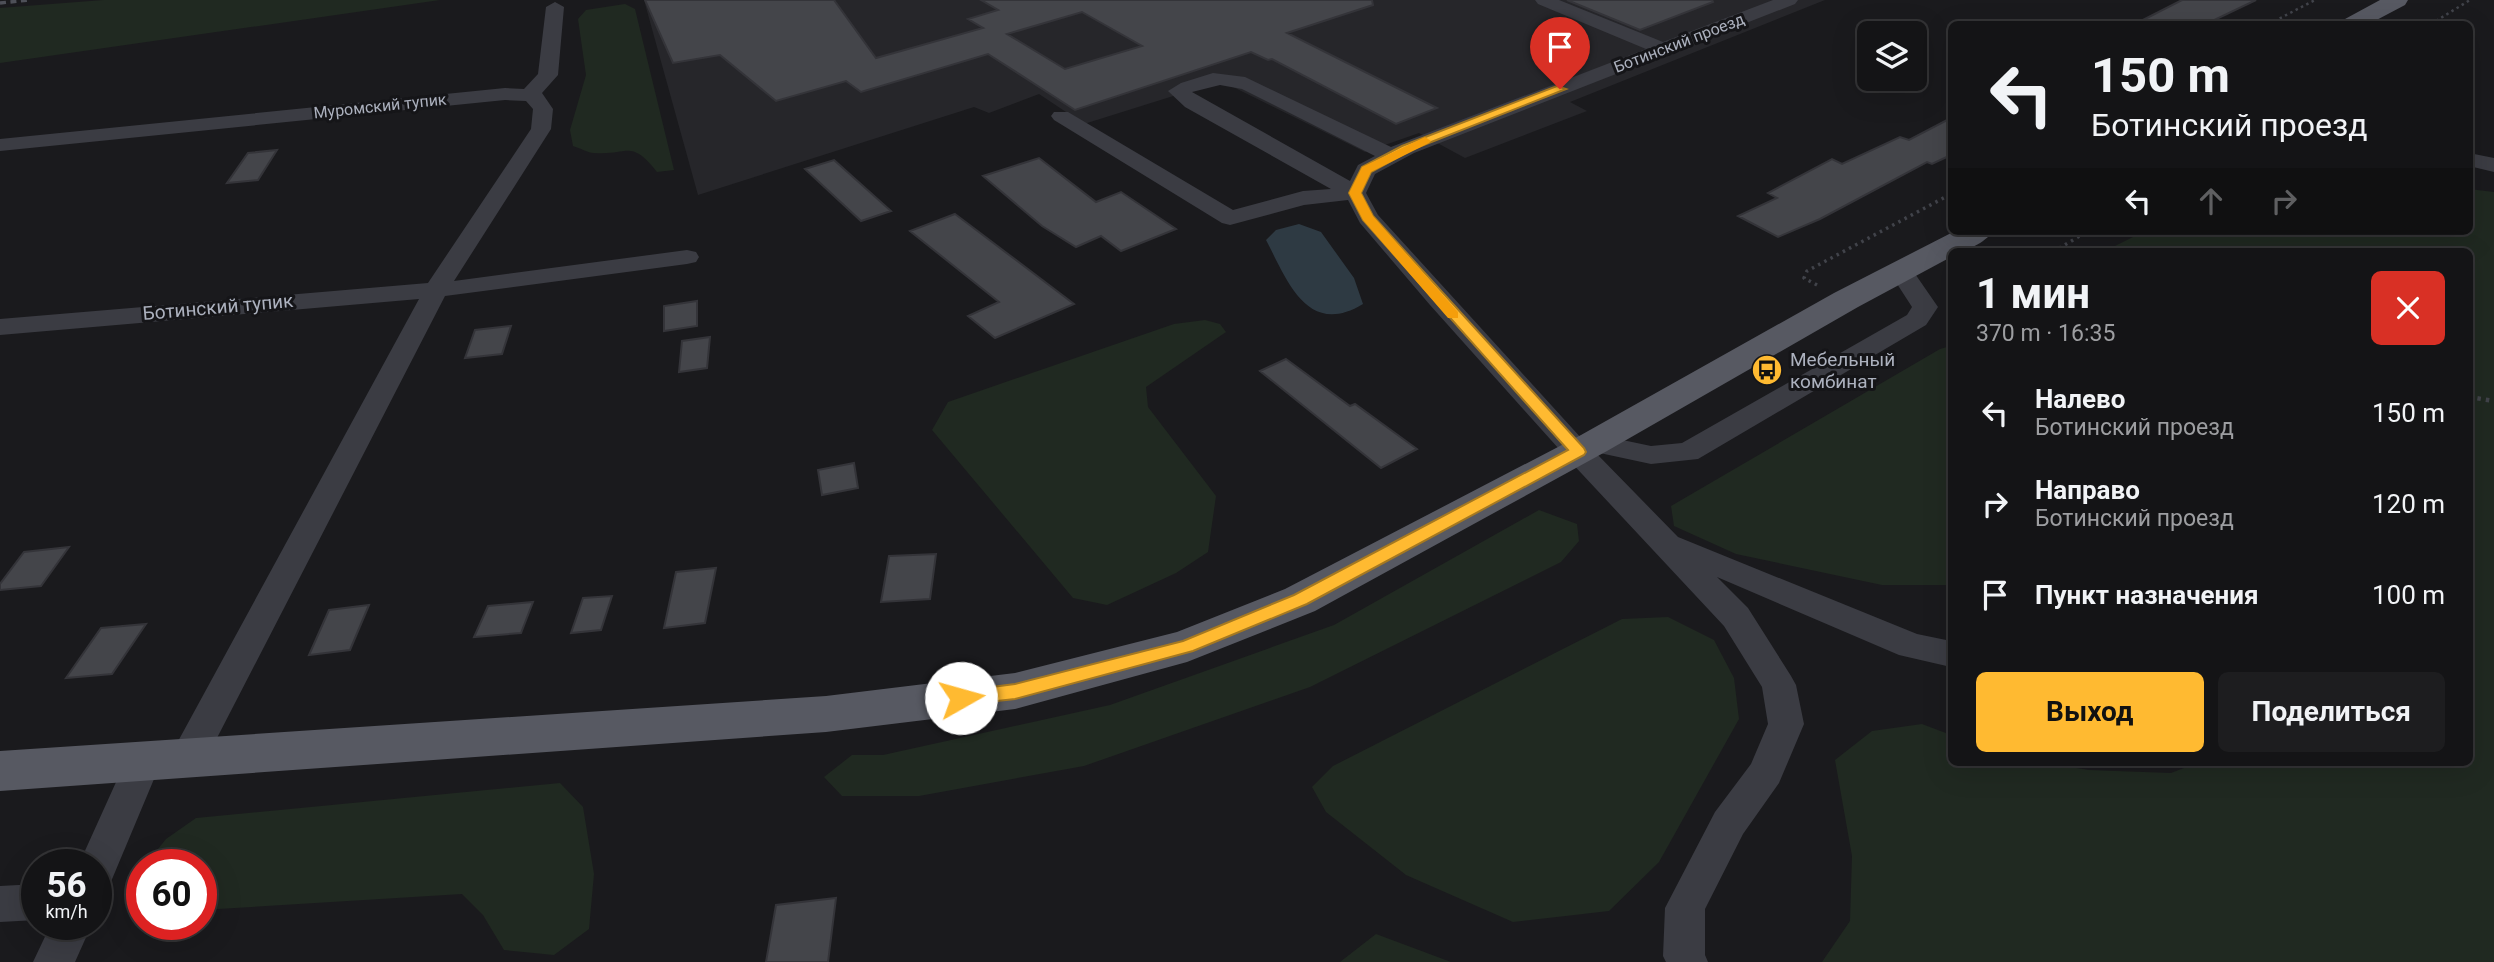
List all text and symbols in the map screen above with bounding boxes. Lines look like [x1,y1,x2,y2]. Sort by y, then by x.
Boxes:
street label: Ботинский проезд [1611,9,1747,77]
pin [1530,17,1590,89]
map controls [1857,21,1927,91]
button: layers [1857,21,1927,91]
icon: arrive [1541,28,1579,66]
text: 150 m [2091,47,2230,104]
icon: left [1976,49,2067,140]
street label: Муромский тупик [313,90,448,122]
text: Ботинский проезд [2091,106,2368,144]
icon: left [2119,182,2157,220]
icon: ahead [2192,182,2230,220]
icon: right [2265,182,2303,220]
text: 1 мин [1976,269,2090,318]
button: close [2371,271,2445,345]
street label: Ботинский тупик [142,289,295,325]
text: 370 m · 16:35 [1976,320,2115,347]
place label: Мебельный комбинат [1790,348,1895,393]
bus stop icon: Мебельный комбинат [1750,353,1784,387]
text: Налево [2035,384,2125,414]
icon: left [1976,394,2014,432]
text: 150 m [2372,398,2445,428]
text: Ботинский проезд [2035,414,2234,441]
text: Направо [2035,475,2140,505]
icon: right [1976,485,2014,523]
text: 120 m [2372,489,2445,519]
text: Ботинский проезд [2035,505,2234,532]
icon: arrive [1976,576,2014,614]
text: Пункт назначения [2035,580,2259,610]
text: 100 m [2372,580,2445,610]
position arrow [924,661,998,735]
button: Выход [1976,672,2204,752]
button: Поделиться [2218,672,2445,752]
speed limit sign: 60 [126,849,217,940]
text: 56 [46,865,87,906]
text: km/h [45,901,88,922]

